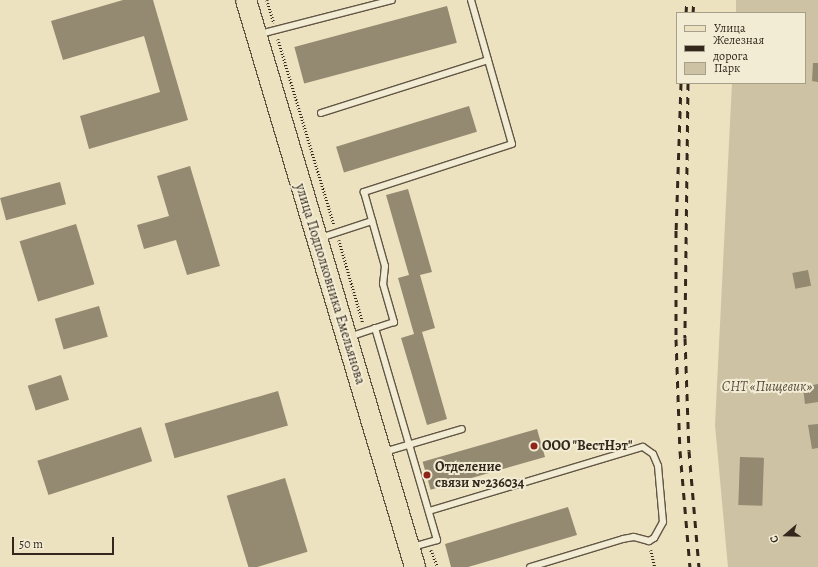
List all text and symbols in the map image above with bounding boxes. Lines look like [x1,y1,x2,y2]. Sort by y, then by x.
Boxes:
legend [676,12,806,84]
text: Улица [714,20,745,36]
text: Железная дорога [713,32,764,64]
text: Парк [714,60,740,76]
street label: улица Подполковника Емельянова [291,182,369,386]
park label: СНТ «Пищевик» [722,379,812,395]
place label: ООО "ВестНэт" [542,438,633,454]
marker: ООО "ВестНэт" [529,441,539,451]
place label: Отделение связи №236034 [435,459,524,492]
marker: Отделение связи №236034 [422,470,432,480]
north arrow [766,515,806,555]
scale bar [14,529,116,555]
text: С [766,534,782,545]
text: 50 m [19,536,43,552]

